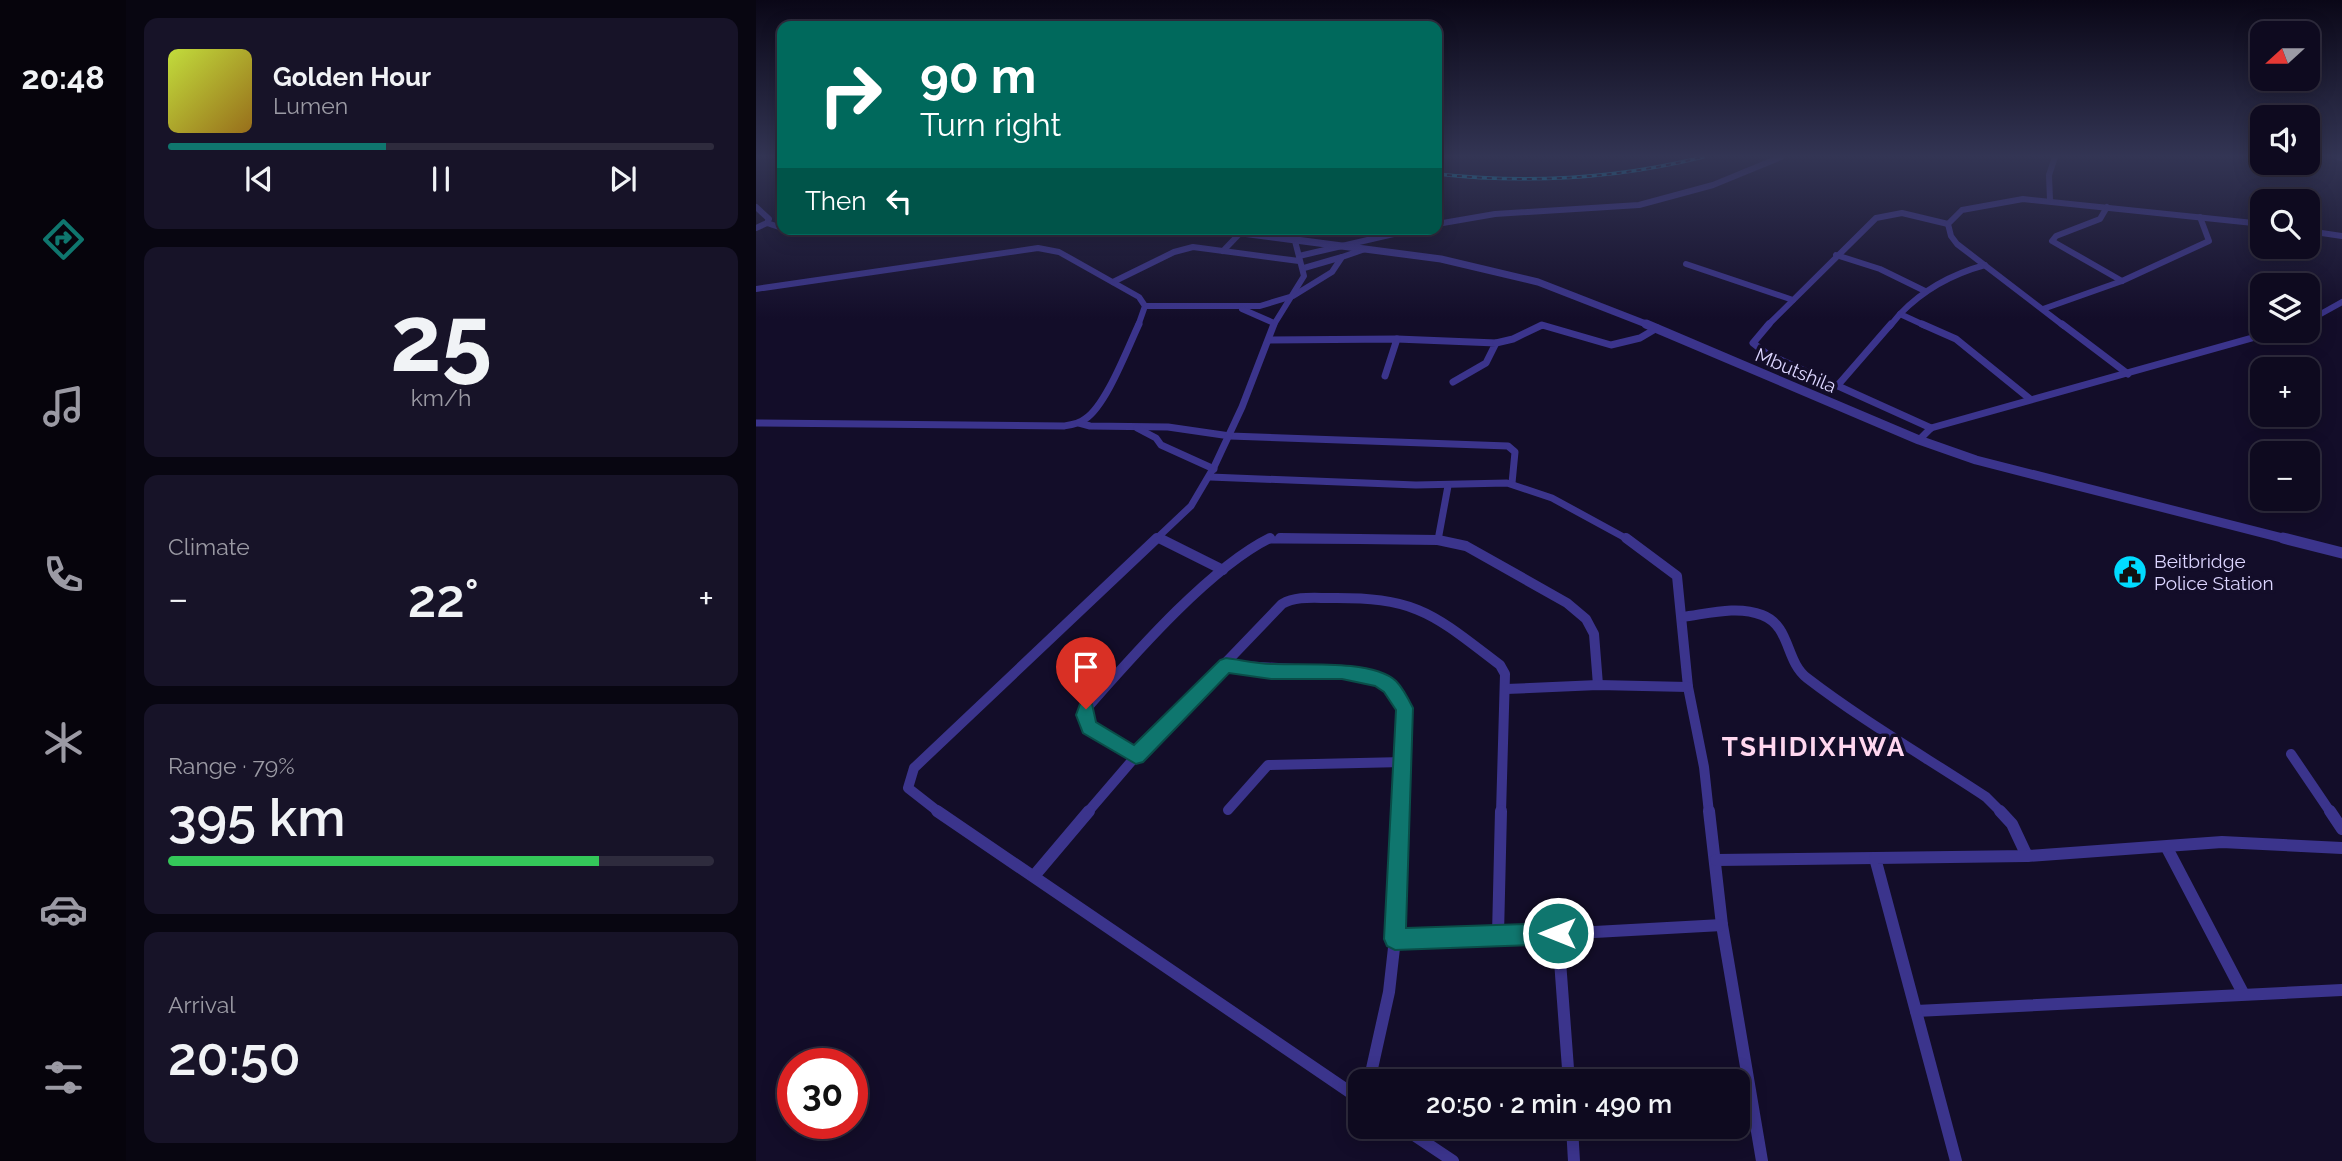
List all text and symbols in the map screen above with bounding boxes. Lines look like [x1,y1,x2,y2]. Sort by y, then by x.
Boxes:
north arrow [2250,21,2320,91]
map controls [2250,21,2320,511]
text: 90 m [920,47,1036,104]
icon: right [805,49,896,140]
text: 20:48 [21,59,105,96]
text: Golden Hour [273,62,431,92]
text: Lumen [273,92,348,119]
button: sound [2250,105,2320,175]
text: Turn right [920,106,1061,143]
icon: previous [240,160,278,198]
icon: pause [422,160,460,198]
icon: next [604,160,642,198]
icon: left [880,182,918,220]
text: Then [805,186,866,216]
button: search [2250,189,2320,259]
icon: directions [39,215,88,264]
button: layers [2250,273,2320,343]
text: 25 [390,285,492,392]
street label: Mbutshila [1752,343,1840,397]
button: + [2250,357,2320,427]
icon: music [39,382,88,431]
text: km/h [411,384,471,411]
button: − [2250,441,2320,511]
text: Climate [168,533,250,560]
icon: phone [39,550,88,599]
place label: Beitbridge Police Station [2154,550,2273,594]
public building icon: Beitbridge Police Station [2111,553,2149,591]
text: 22° [408,568,479,629]
text: − [168,576,188,621]
text: + [698,576,714,621]
pin [1056,637,1116,709]
icon: arrive [1067,648,1105,686]
icon: climate [39,718,88,767]
district label: TSHIDIXHWA [1722,732,1906,762]
text: Range · 79% [168,752,295,779]
text: 395 km [168,787,345,848]
icon: car [39,885,88,934]
position arrow [1521,896,1595,970]
text: Arrival [168,991,235,1018]
text: 20:50 [168,1026,301,1087]
speed limit sign: 30 [777,1048,868,1139]
icon: filters [39,1053,88,1102]
text: 20:50 · 2 min · 490 m [1426,1089,1672,1119]

